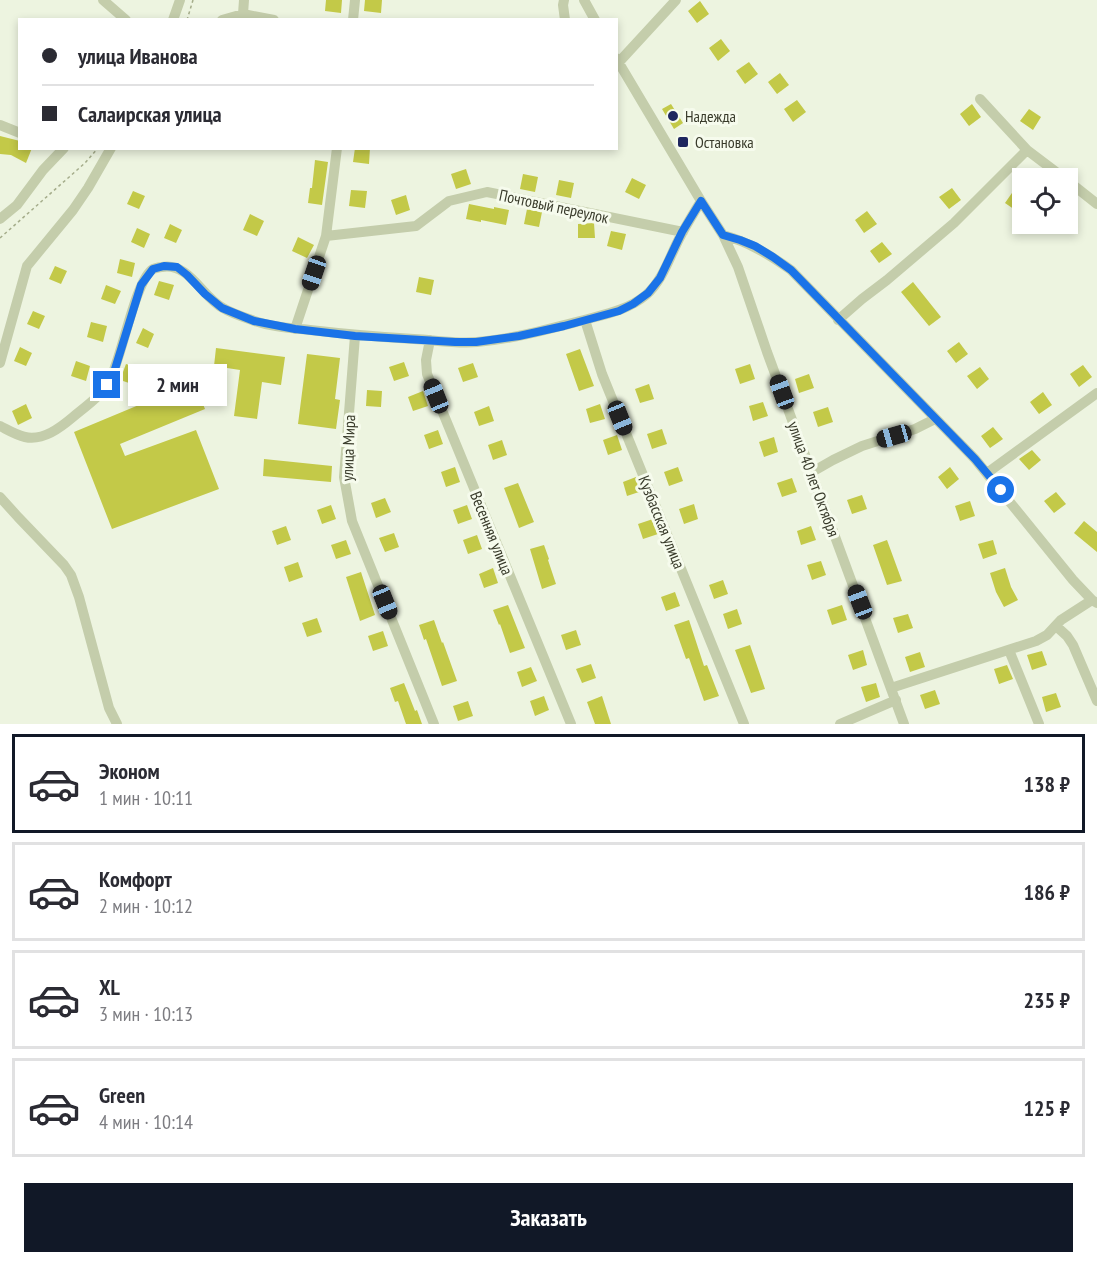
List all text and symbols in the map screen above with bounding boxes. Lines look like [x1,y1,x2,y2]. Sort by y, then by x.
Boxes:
text: улица Иванова [78,42,198,70]
text: Салаирская улица [78,100,222,128]
place label: Надежда [685,106,736,126]
marker: Надежда [666,109,680,123]
place label: Остановка [695,132,754,152]
marker: Остановка [676,135,690,149]
map controls [1012,168,1078,234]
button: locate [1012,168,1078,234]
street label: Почтовый переулок [498,185,611,228]
car [300,253,328,293]
callout: 2 мин [128,364,227,406]
route end [93,371,120,398]
text: 2 мин [156,372,199,398]
car [767,372,797,412]
car [421,376,451,416]
car [605,398,635,438]
street label: улица Мира [337,414,359,482]
street label: улица 40 лет Октября [784,418,844,540]
car [874,422,914,450]
street label: Кузбасская улица [634,472,690,572]
route start [987,476,1014,503]
street label: Весенняя улица [466,488,518,578]
car [370,582,400,622]
car [845,582,875,622]
icon: car [27,757,81,811]
text: Эконом [99,757,160,785]
text: 138 ₽ [1023,770,1070,798]
text: 1 мин · 10:11 [99,785,193,811]
icon: car [27,865,81,919]
text: Комфорт [99,865,172,893]
text: 186 ₽ [1023,878,1070,906]
text: 2 мин · 10:12 [99,893,193,919]
icon: car [27,973,81,1027]
text: XL [99,973,120,1001]
text: 235 ₽ [1023,986,1070,1014]
text: 3 мин · 10:13 [99,1001,193,1027]
icon: car [27,1081,81,1135]
text: Green [99,1081,145,1109]
text: 125 ₽ [1023,1094,1070,1122]
text: 4 мин · 10:14 [99,1109,193,1135]
button: Заказать [24,1183,1073,1252]

